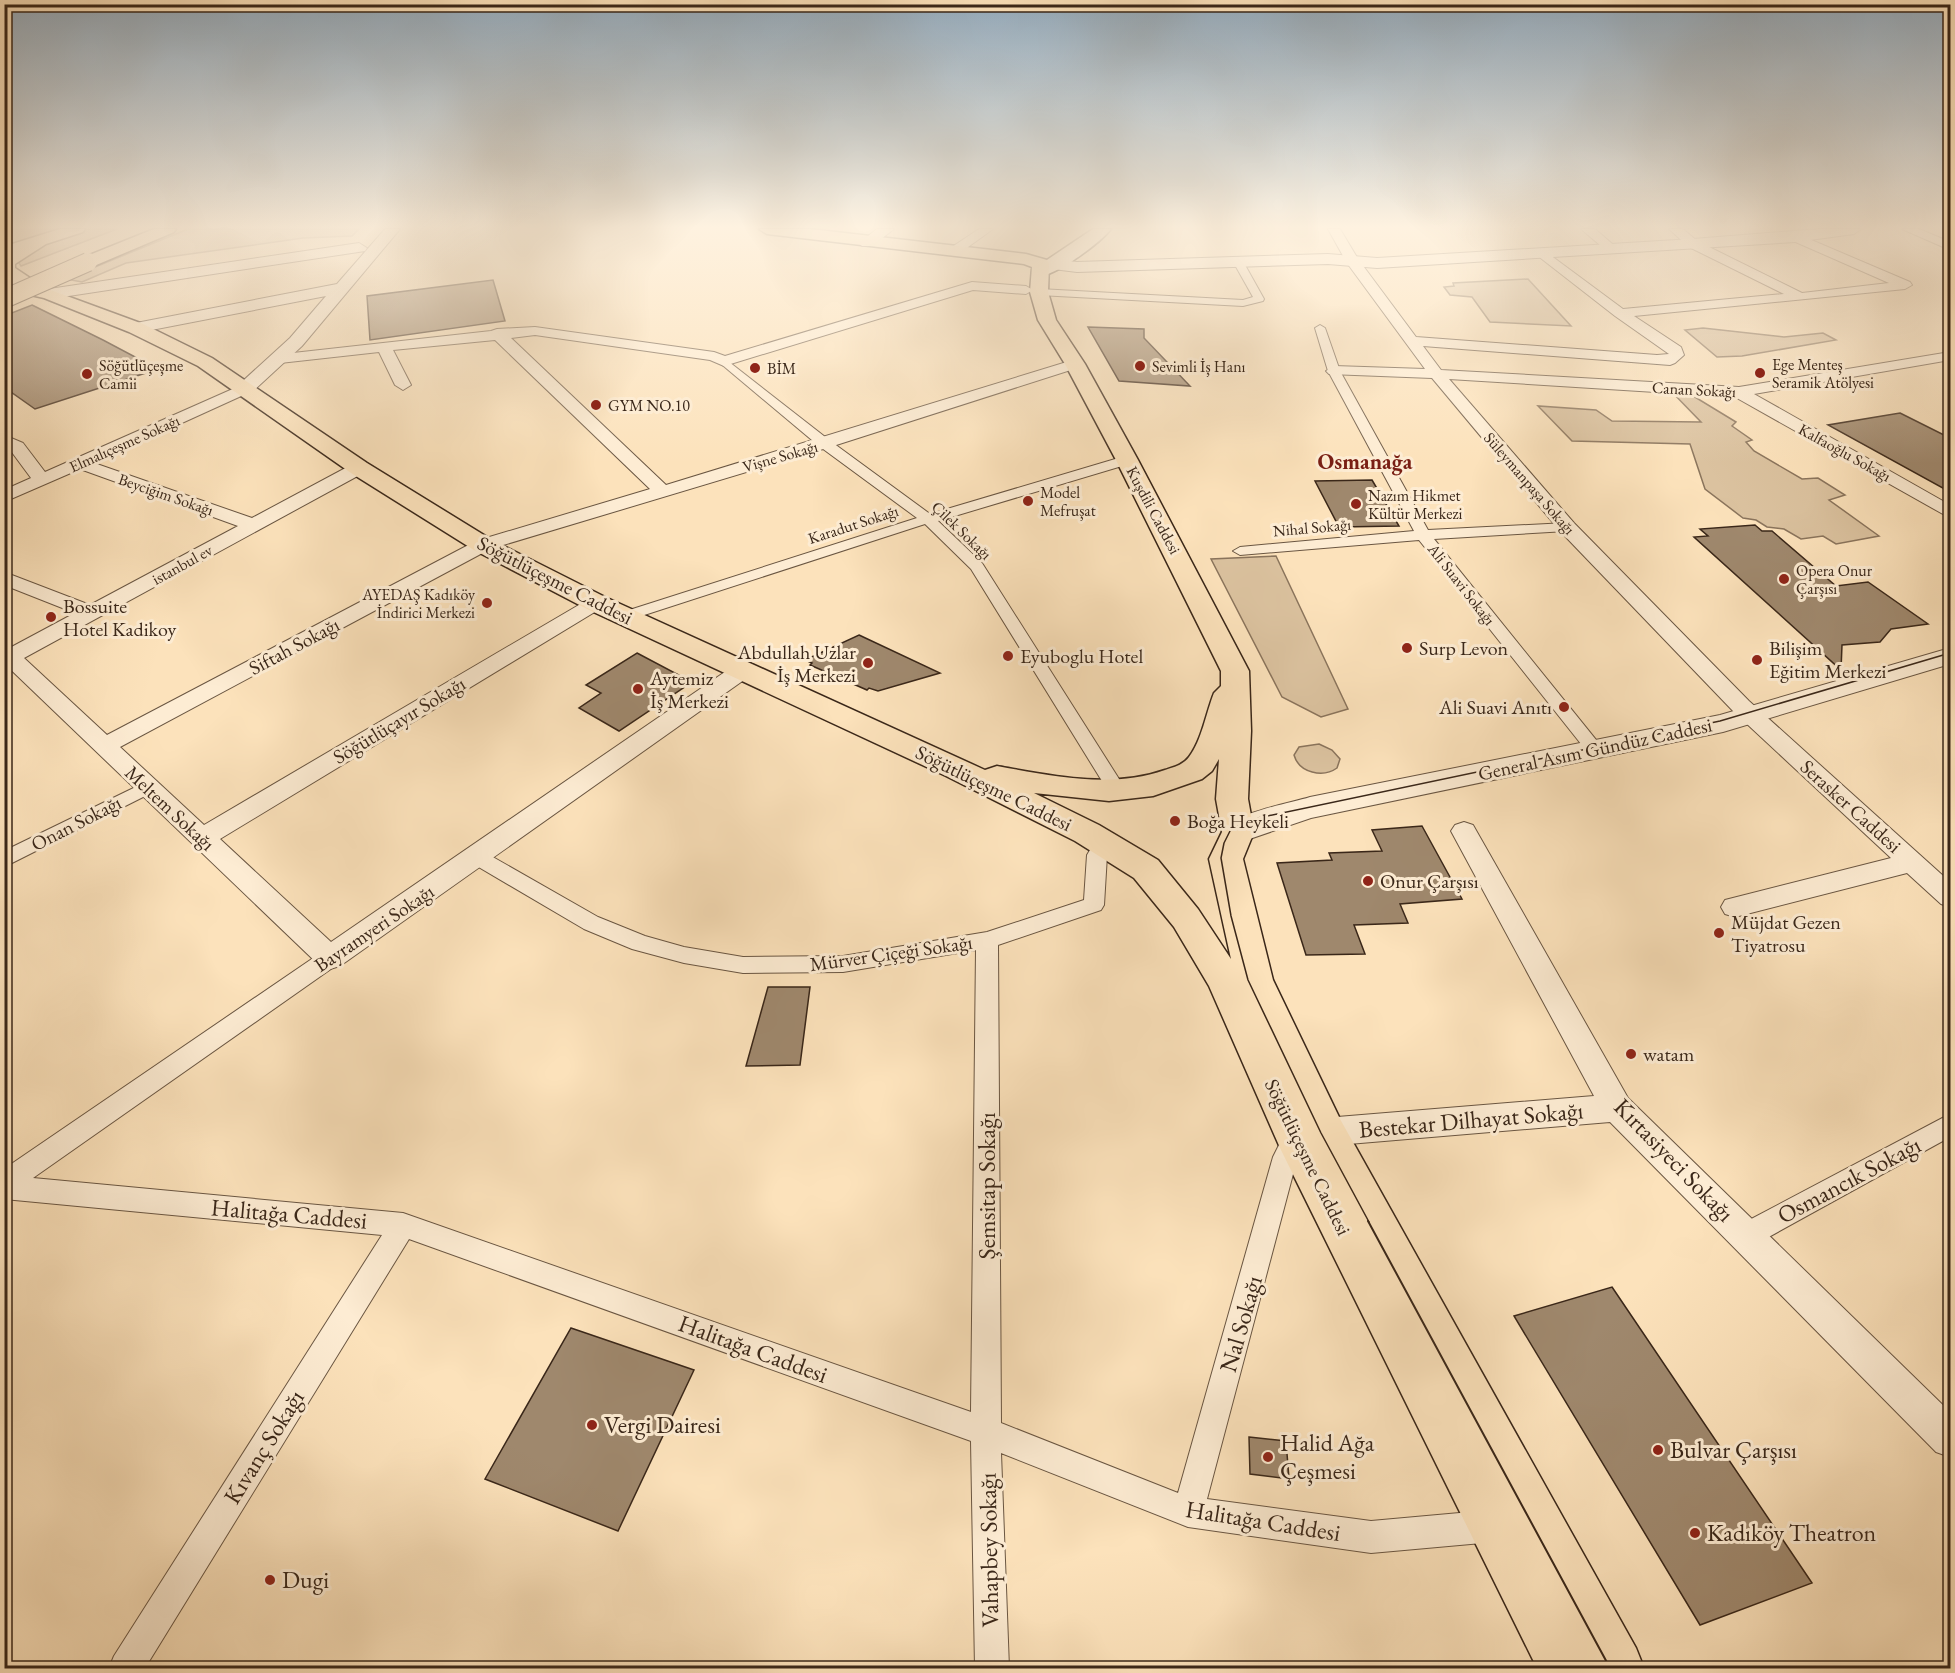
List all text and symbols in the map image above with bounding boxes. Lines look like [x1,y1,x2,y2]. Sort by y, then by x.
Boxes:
place label: Ege Menteş Seramik Atölyesi [1772,354,1874,393]
place label: Söğütlüçeşme Camii [99,355,183,394]
place label: Sevimli İş Hanı [1152,356,1246,377]
place label: BİM [767,358,796,379]
marker: Sevimli İş Hanı [1133,359,1147,373]
marker: BİM [748,361,762,375]
marker: Ege Menteş Seramik Atölyesi [1753,366,1767,380]
marker: Söğütlüçeşme Camii [80,367,94,381]
street label: Canan Sokağı [1651,377,1737,402]
place label: GYM NO.10 [608,395,690,416]
marker: GYM NO.10 [589,398,603,412]
street label: Elmalıçeşme Sokağı [66,410,183,477]
street label: Kalfaoğlu Sokağı [1795,418,1895,486]
street label: Süleymanpaşa Sokağı [1479,428,1580,539]
street label: Vişne Sokağı [740,436,820,477]
district label: Osmanağa [1318,447,1413,476]
street label: Kuşdili Caddesi [1122,463,1186,558]
street label: Beyciğim Sokağı [116,468,216,521]
place label: Model Mefruşat [1040,482,1096,521]
place label: Nazım Hikmet Kültür Merkezi [1368,485,1463,524]
marker: Model Mefruşat [1021,494,1035,508]
street label: Çilek Sokağı [927,496,996,564]
marker: Nazım Hikmet Kültür Merkezi [1349,497,1363,511]
street label: Karadut Sokağı [805,500,901,549]
street label: Nihal Sokağı [1272,514,1352,541]
street label: Söğütlüçeşme Caddesi [473,530,637,630]
street label: Ali Suavi Sokağı [1423,538,1500,629]
street label: istanbul ev [148,539,217,590]
place label: Opera Onur Çarşısı [1796,560,1873,599]
marker: Opera Onur Çarşısı [1777,572,1791,586]
place label: AYEDAŞ Kadıköy İndirici Merkezi [361,584,476,623]
place label: Bossuite Hotel Kadikoy [63,593,176,642]
marker: AYEDAŞ Kadıköy İndirici Merkezi [480,596,494,610]
marker: Bossuite Hotel Kadikoy [44,610,58,624]
street label: Siftah Sokağı [244,611,344,681]
place label: Surp Levon [1419,635,1509,661]
place label: Bilişim Eğitim Merkezi [1769,635,1886,684]
place label: Abdullah Uzlar İş Merkezi [737,639,856,688]
marker: Surp Levon [1400,641,1414,655]
place label: Eyuboglu Hotel [1020,643,1143,669]
marker: Eyuboglu Hotel [1001,649,1015,663]
marker: Bilişim Eğitim Merkezi [1750,653,1764,667]
marker: Abdullah Uzlar İş Merkezi [861,656,875,670]
place label: Aytemiz İş Merkezi [649,665,729,714]
street label: Söğütlüçayır Sokağı [328,670,470,770]
marker: Aytemiz İş Merkezi [631,682,645,696]
place label: Ali Suavi Anıtı [1438,694,1552,720]
marker: Ali Suavi Anıtı [1557,700,1571,714]
street label: General Asım Gündüz Caddesi [1476,711,1714,787]
street label: Söğütlüçeşme Caddesi [911,739,1077,837]
street label: Serasker Caddesi [1795,754,1907,858]
street label: Meltem Sokağı [120,760,221,856]
street label: Onan Sokağı [26,789,126,857]
place label: Boğa Heykeli [1187,808,1289,834]
marker: Boğa Heykeli [1168,814,1182,828]
place label: Onur Çarşısı [1380,868,1479,894]
marker: Onur Çarşısı [1361,874,1375,888]
street label: Bayramyeri Sokağı [309,878,439,978]
place label: Müjdat Gezen Tiyatrosu [1731,909,1841,958]
marker: Müjdat Gezen Tiyatrosu [1712,926,1726,940]
street label: Mürver Çiçeği Sokağı [808,929,974,977]
place label: watam [1643,1041,1695,1067]
marker: watam [1624,1047,1638,1061]
street label: Söğütlüçeşme Caddesi [1259,1074,1357,1240]
street label: Kırtasiyeci Sokağı [1608,1091,1741,1228]
street label: Bestekar Dilhayat Sokağı [1357,1094,1585,1145]
street label: Şemsitap Sokağı [971,1112,1002,1260]
street label: Osmancık Sokağı [1772,1129,1926,1230]
street label: Halitağa Caddesi [210,1191,368,1236]
street label: Nal Sokağı [1212,1272,1269,1376]
street label: Halitağa Caddesi [674,1307,832,1390]
street label: Kıvanç Sokağı [216,1384,311,1510]
place label: Vergi Dairesi [604,1409,721,1440]
marker: Vergi Dairesi [585,1418,599,1432]
place label: Halid Ağa Çeşmesi [1280,1427,1375,1486]
place label: Bulvar Çarşısı [1670,1434,1797,1465]
marker: Bulvar Çarşısı [1651,1443,1665,1457]
marker: Halid Ağa Çeşmesi [1261,1450,1275,1464]
street label: Vahapbey Sokağı [972,1472,1005,1628]
street label: Halitağa Caddesi [1183,1493,1343,1548]
place label: Kadıköy Theatron [1707,1517,1877,1548]
marker: Kadıköy Theatron [1688,1526,1702,1540]
place label: Dugi [282,1564,329,1595]
marker: Dugi [263,1573,277,1587]

